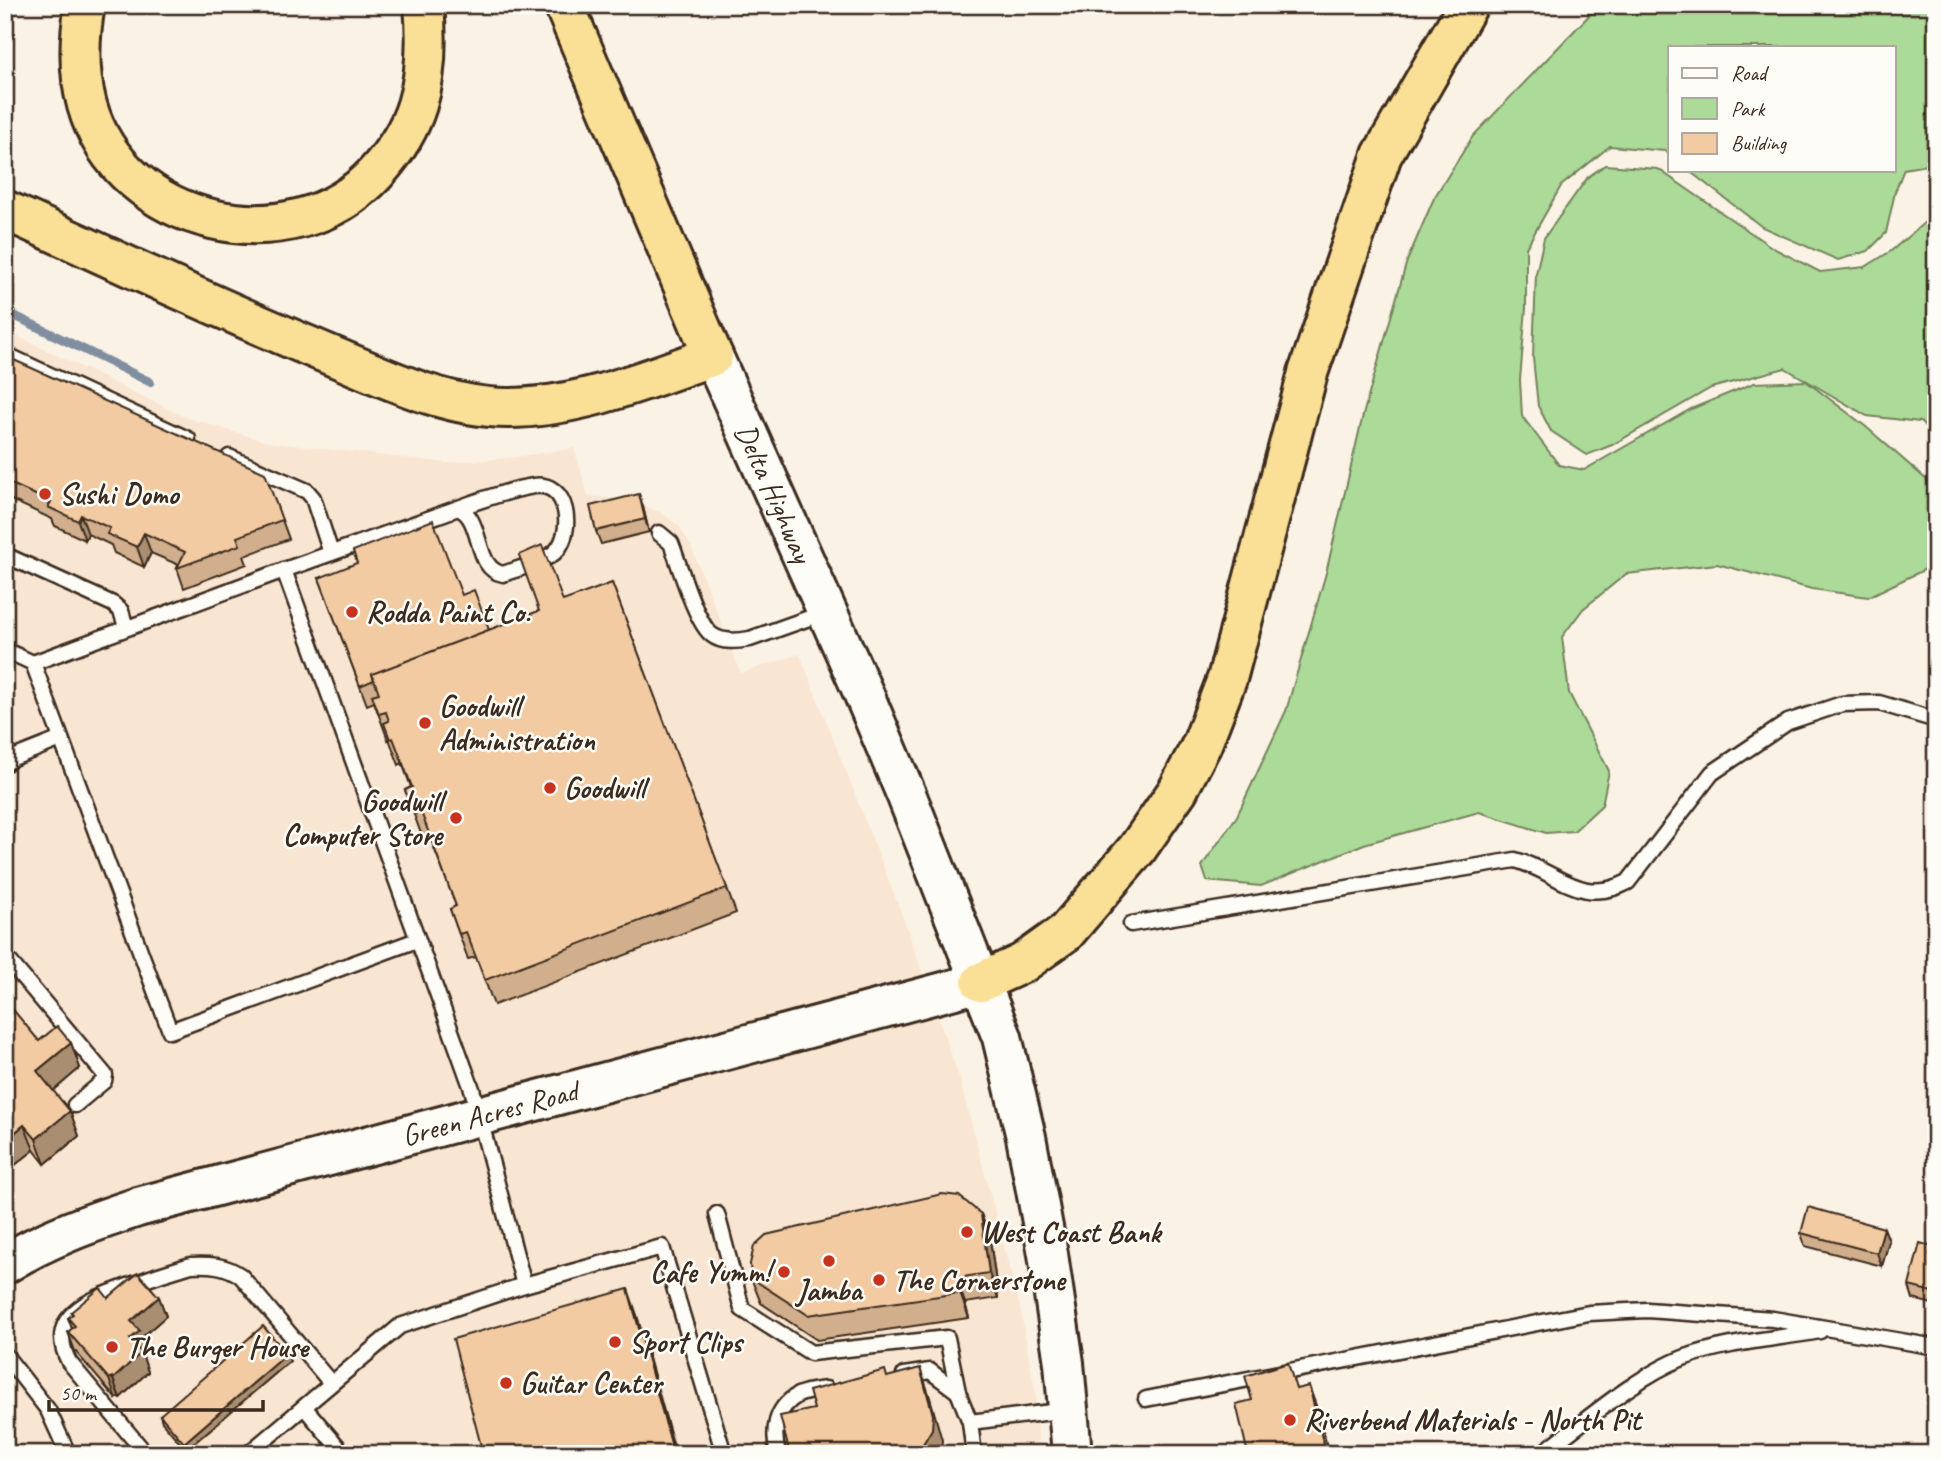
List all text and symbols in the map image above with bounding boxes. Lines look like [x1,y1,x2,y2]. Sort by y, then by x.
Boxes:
legend [1668,46,1896,172]
text: Road [1731,60,1770,86]
text: Park [1731,96,1766,122]
text: Building [1731,130,1788,156]
street label: Delta Highway [727,418,823,571]
place label: Sushi Domo [59,475,180,513]
marker: Sushi Domo [37,486,53,502]
place label: Rodda Paint Co. [366,593,531,631]
marker: Rodda Paint Co. [344,604,360,620]
place label: Goodwill Administration [439,687,596,759]
marker: Goodwill Administration [417,715,433,731]
place label: Goodwill [564,769,650,807]
marker: Goodwill [542,780,558,796]
place label: Goodwill Computer Store [283,782,448,854]
marker: Goodwill Computer Store [448,810,464,826]
street label: Green Acres Road [398,1070,586,1155]
place label: West Coast Bank [981,1213,1163,1251]
marker: West Coast Bank [959,1224,975,1240]
place label: Cafe Yumm! [650,1253,777,1291]
marker: Jamba [821,1253,837,1269]
place label: The Cornerstone [893,1261,1067,1299]
marker: Cafe Yumm! [776,1264,792,1280]
place label: Jamba [794,1271,864,1309]
marker: The Cornerstone [871,1272,887,1288]
place label: Sport Clips [629,1323,745,1361]
place label: The Burger House [126,1328,310,1366]
marker: Sport Clips [607,1334,623,1350]
marker: The Burger House [104,1339,120,1355]
place label: Guitar Center [520,1364,664,1402]
scale bar [49,1368,262,1412]
marker: Guitar Center [498,1375,514,1391]
text: 50 m [60,1380,98,1406]
place label: Riverbend Materials - North Pit [1304,1401,1643,1439]
marker: Riverbend Materials - North Pit [1282,1412,1298,1428]

